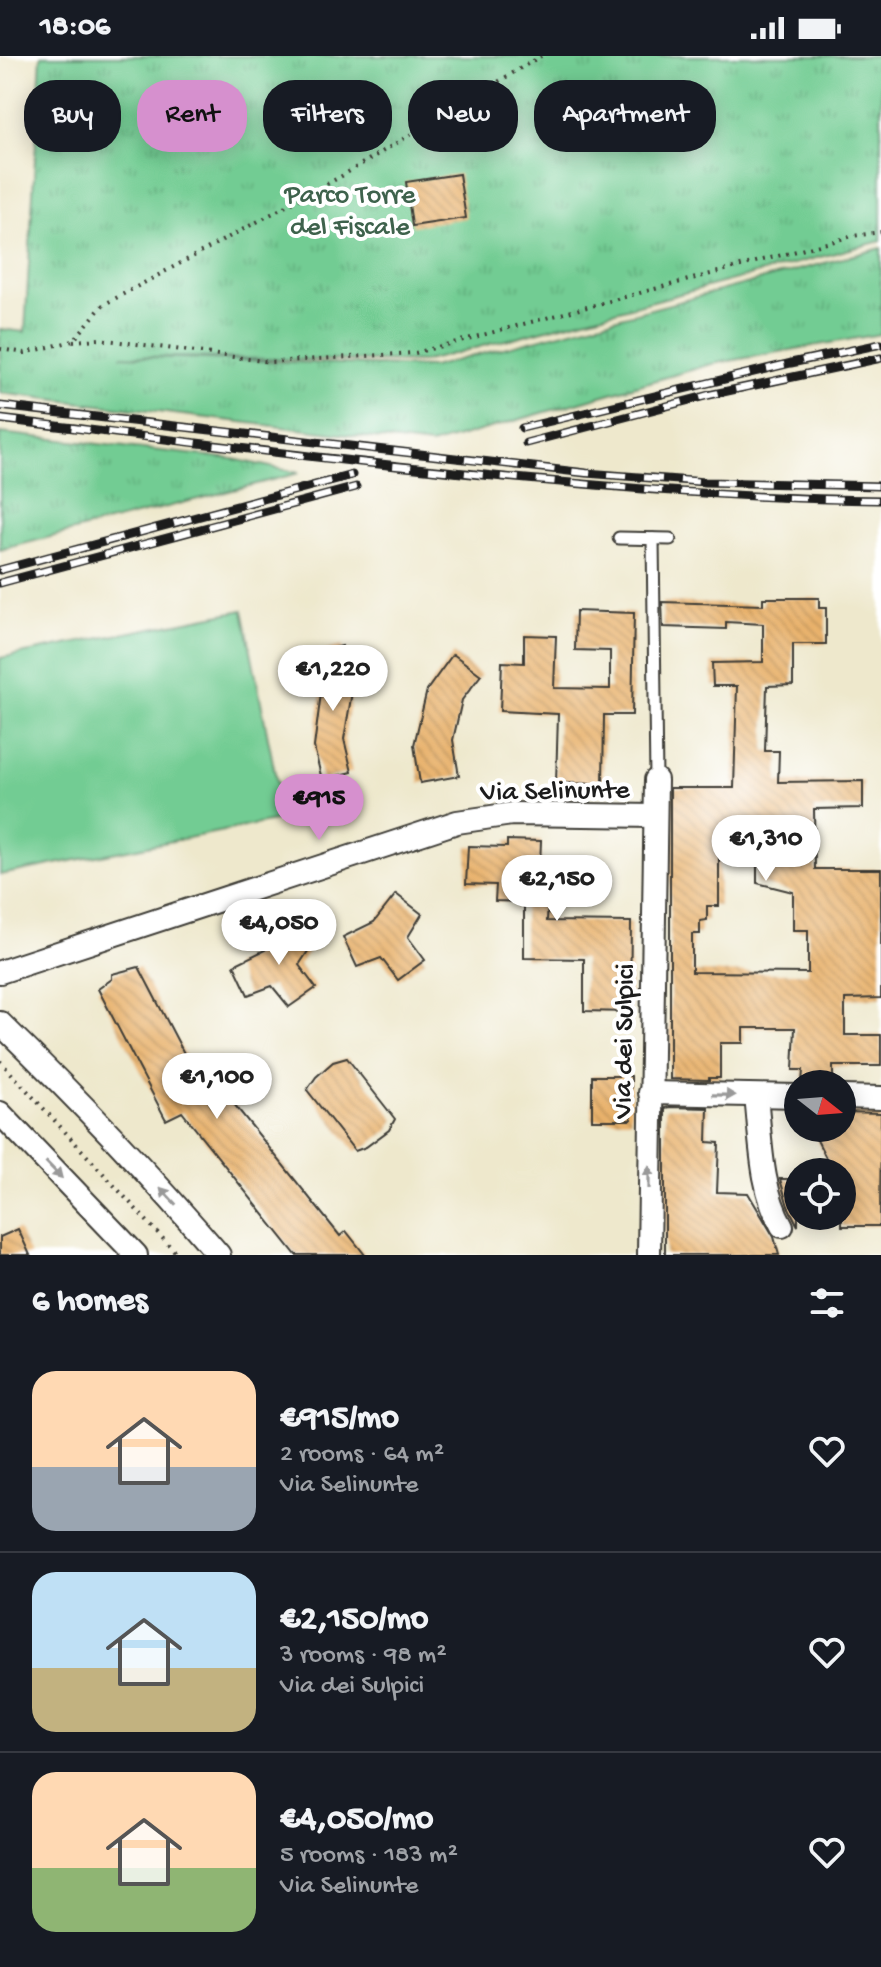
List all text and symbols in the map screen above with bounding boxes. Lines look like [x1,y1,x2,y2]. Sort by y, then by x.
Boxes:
text: 18:06 [40,11,110,46]
chip: Buy [24,80,121,152]
chip: Rent [137,80,247,152]
chip: Filters [263,80,392,152]
chip: New [408,80,518,152]
chip: Apartment [534,80,716,152]
park label: Parco Torre del Fiscale [283,180,416,245]
pin: €1,220 [268,645,398,713]
text: €1,220 [296,655,370,686]
pin: €915 [272,774,366,842]
street label: Via Selinunte [479,775,630,810]
text: €915 [293,784,345,815]
pin: €1,310 [701,815,831,883]
text: €1,310 [730,825,802,856]
pin: €2,150 [492,855,622,923]
text: €2,150 [519,865,595,896]
pin: €4,050 [214,899,344,967]
text: €4,050 [239,909,319,940]
street label: Via dei Sulpici [608,963,643,1120]
pin: €1,100 [152,1053,282,1121]
text: €1,100 [180,1063,254,1094]
north arrow [784,1070,856,1142]
map controls [784,1070,856,1230]
one-way arrow [712,1089,737,1101]
button: locate [784,1158,856,1230]
one-way arrow [45,1160,63,1179]
one-way arrow [643,1164,655,1189]
one-way arrow [159,1187,177,1206]
icon: filters [805,1281,849,1325]
text: 6 homes [32,1283,147,1323]
text: €915/mo [280,1400,399,1440]
icon: home [96,1403,192,1499]
icon: heart [805,1429,849,1473]
text: 2 rooms · 64 m² [280,1440,444,1471]
text: Via Selinunte [280,1471,418,1502]
text: €2,150/mo [280,1601,428,1641]
icon: home [96,1604,192,1700]
icon: heart [805,1630,849,1674]
text: 3 rooms · 98 m² [280,1641,447,1672]
text: Via dei Sulpici [280,1672,424,1703]
text: €4,050/mo [280,1801,433,1841]
icon: home [96,1804,192,1900]
icon: heart [805,1830,849,1874]
text: 5 rooms · 183 m² [280,1841,458,1872]
text: Via Selinunte [280,1872,418,1903]

